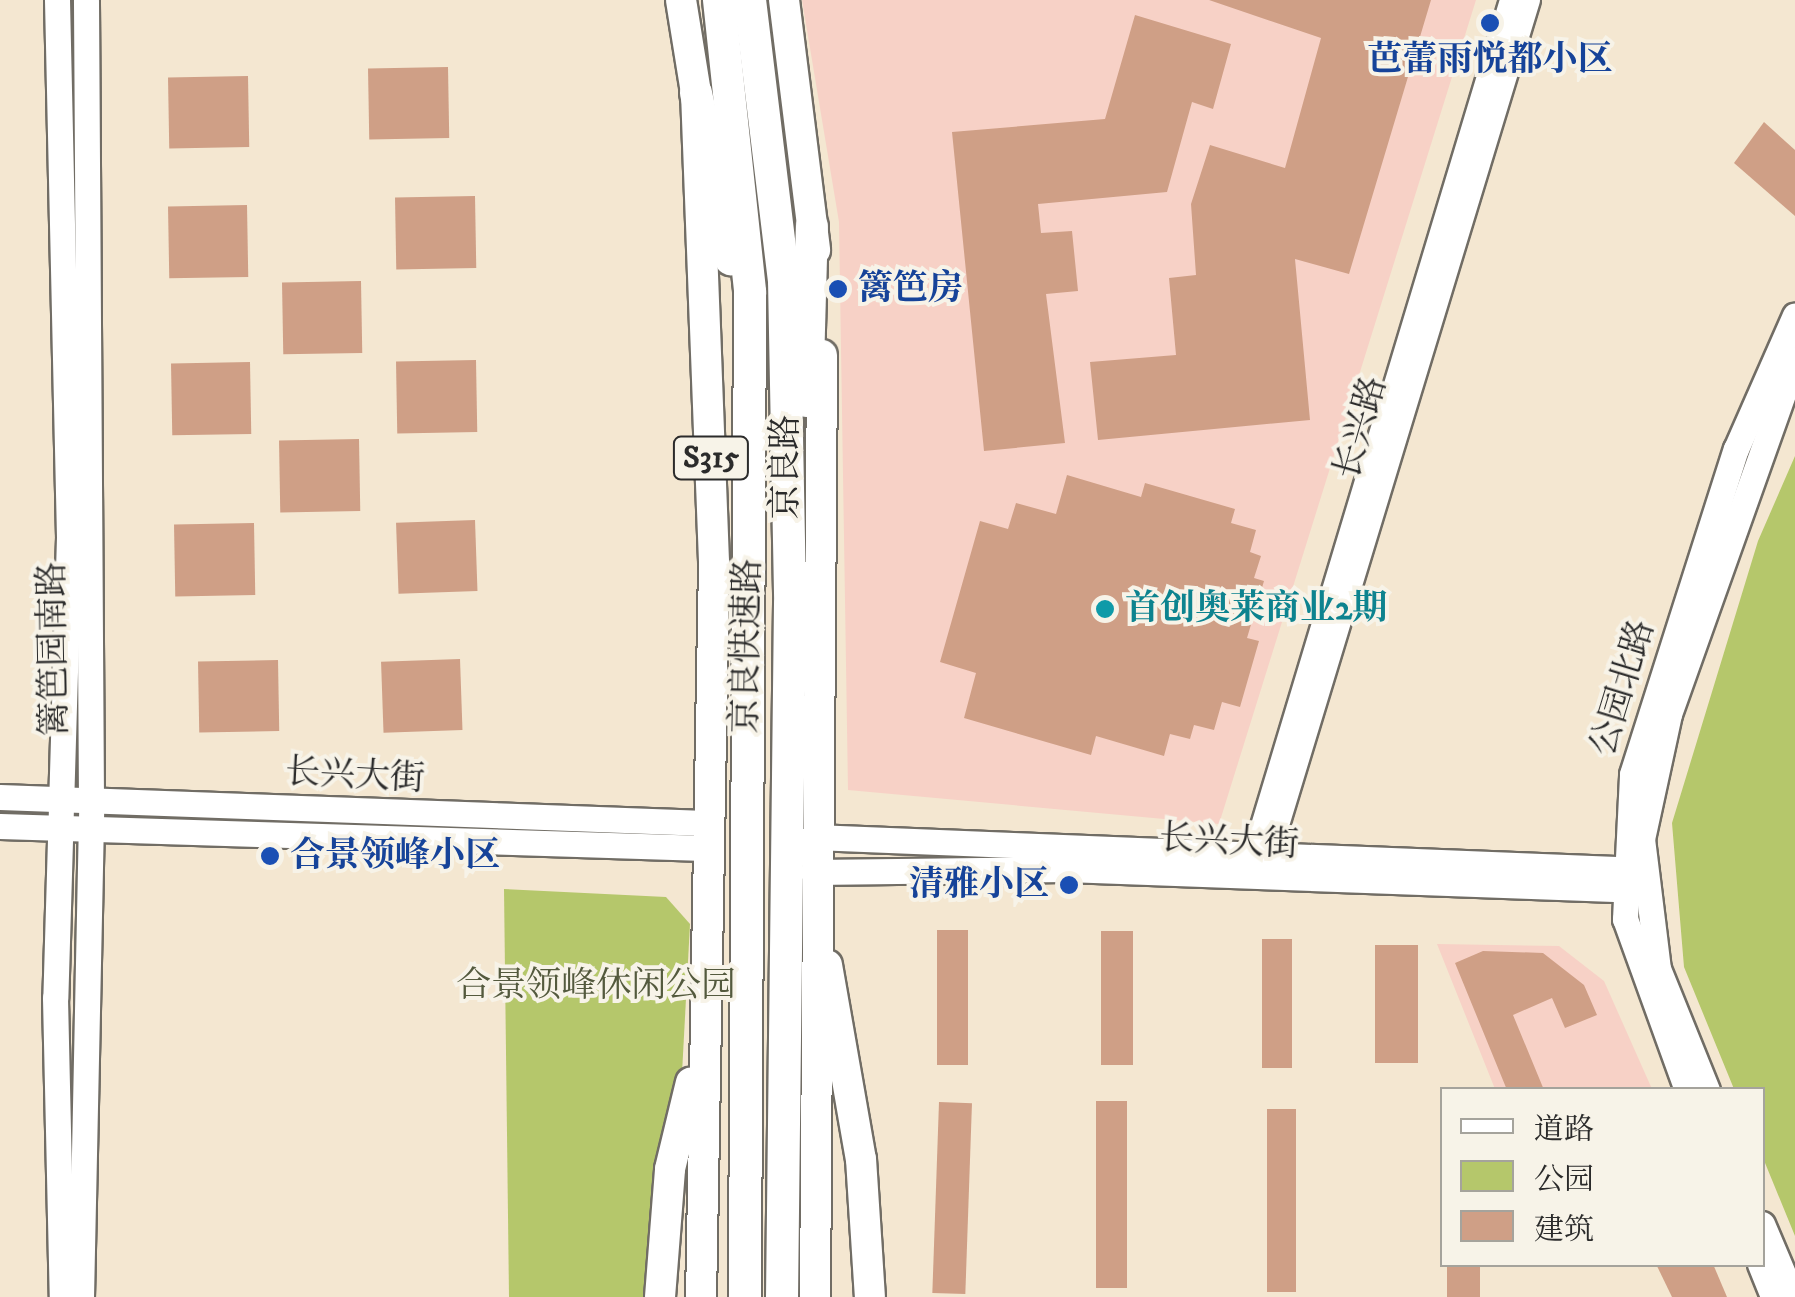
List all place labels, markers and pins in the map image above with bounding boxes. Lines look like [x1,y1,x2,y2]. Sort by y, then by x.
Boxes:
marker: 芭蕾雨悦都小区 [1479,12,1501,34]
place label: 芭蕾雨悦都小区 [1368,39,1612,81]
place label: 篱笆房 [858,268,963,310]
marker: 篱笆房 [827,278,849,300]
place label: 首创奥莱商业2期 [1125,588,1387,630]
marker: 首创奥莱商业2期 [1094,598,1116,620]
place label: 合景领峰小区 [290,835,500,877]
marker: 合景领峰小区 [259,845,281,867]
place label: 清雅小区 [909,864,1049,906]
marker: 清雅小区 [1058,874,1080,896]

